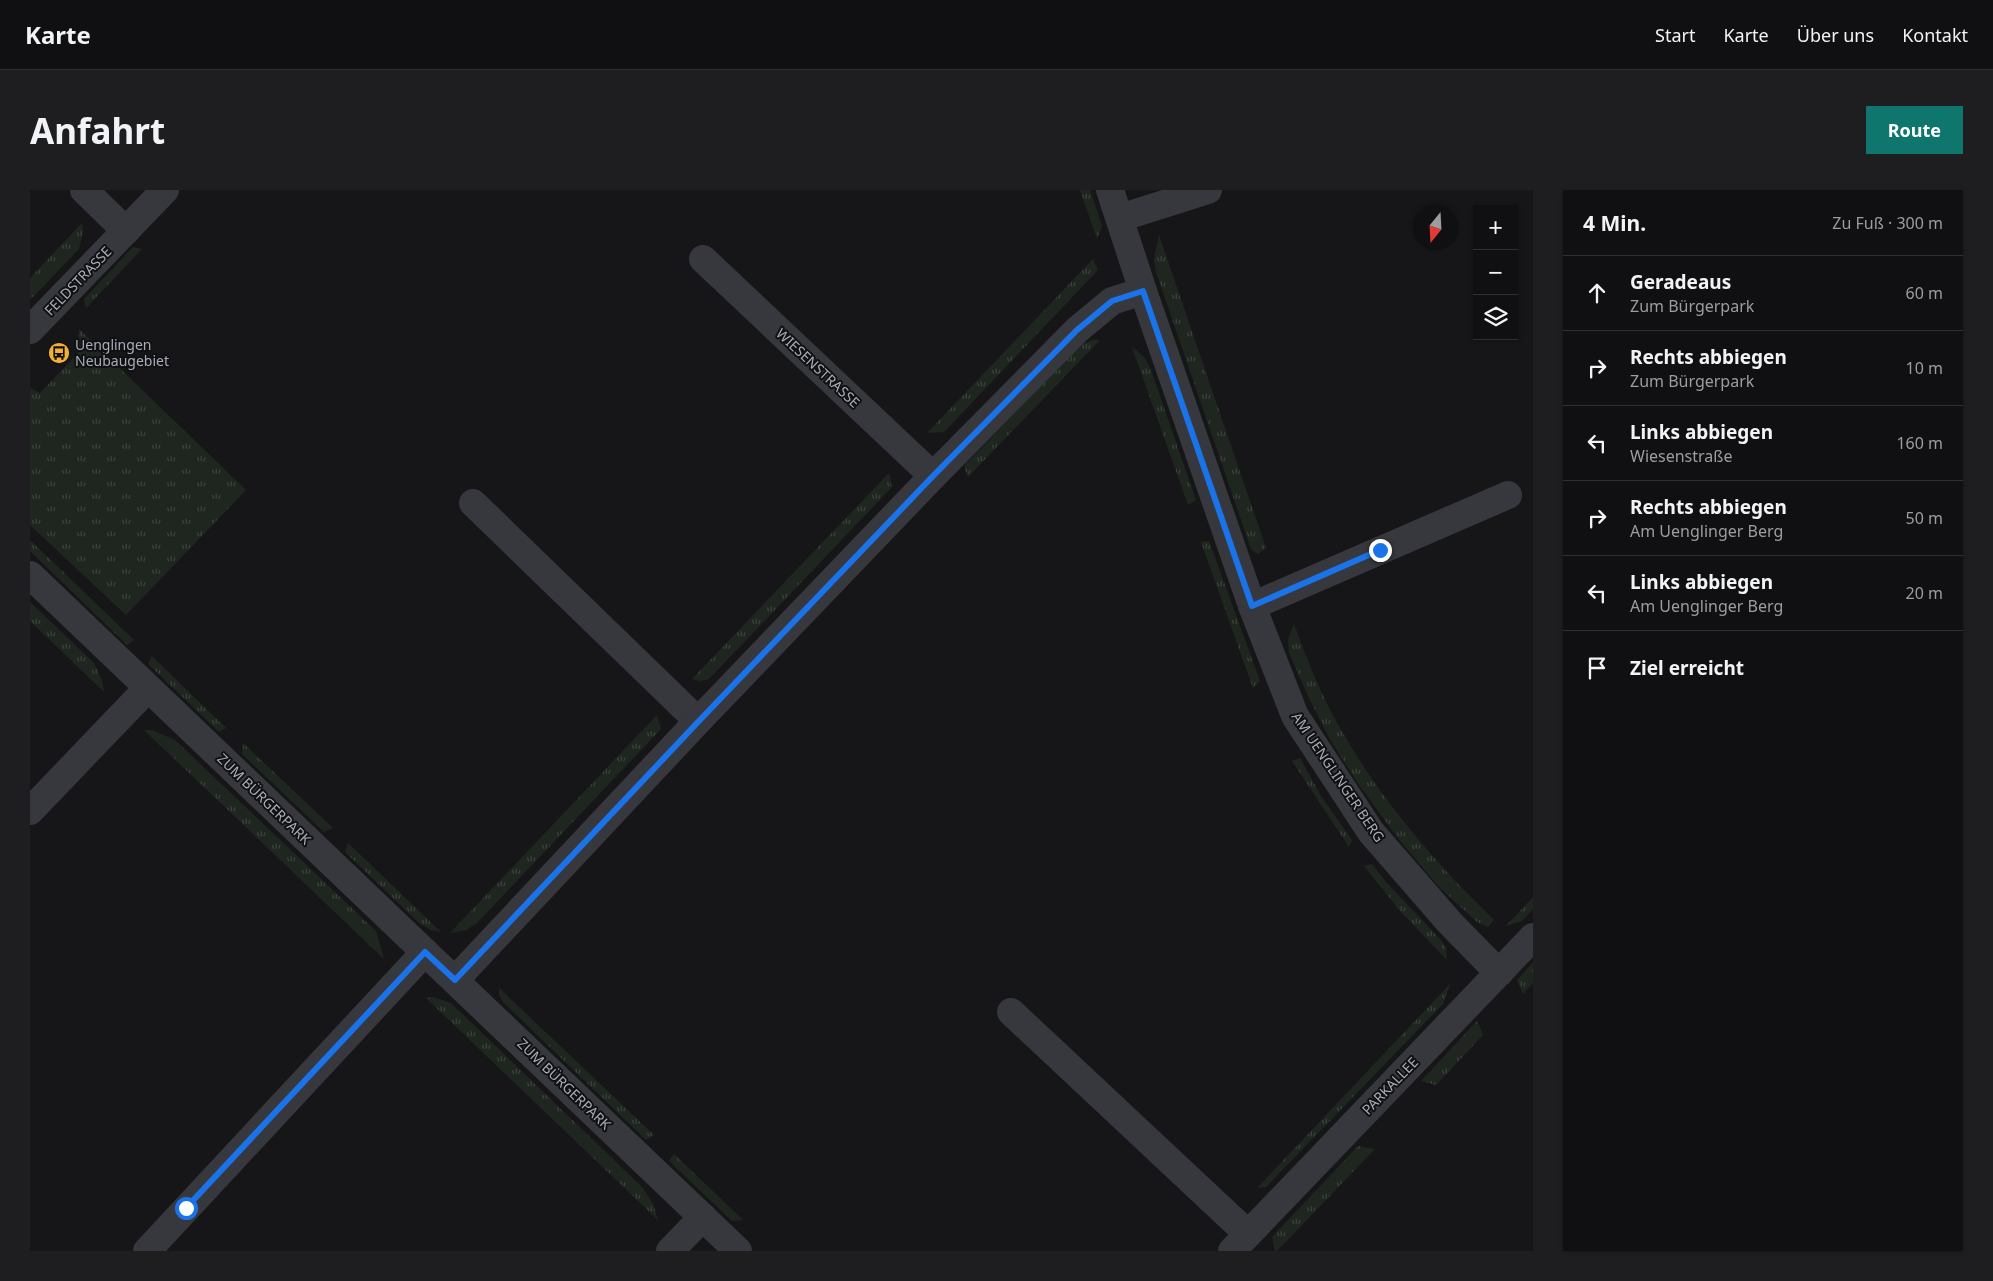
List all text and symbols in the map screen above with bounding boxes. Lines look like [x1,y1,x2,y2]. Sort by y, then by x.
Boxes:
text: Karte [25,18,91,51]
text: Start [1655,23,1695,47]
text: Karte [1723,23,1769,47]
text: Über uns [1797,23,1874,47]
text: Kontakt [1902,23,1968,47]
button: Route [1866,106,1963,154]
text: Anfahrt [30,107,165,154]
north arrow [1413,205,1458,250]
map controls [1473,205,1518,340]
button: + [1473,205,1518,250]
text: 4 Min. [1583,209,1646,237]
text: Zu Fuß · 300 m [1832,212,1943,234]
street label: FELDSTRASSE [40,242,115,319]
button: − [1473,250,1518,295]
text: Geradeaus [1630,269,1731,295]
icon: ahead [1583,279,1611,307]
text: 60 m [1906,282,1943,304]
button: layers [1473,295,1518,340]
text: Zum Bürgerpark [1630,295,1754,317]
street label: WIESENSTRASSE [772,324,864,411]
place label: Uenglingen Neubaugebiet [75,335,169,370]
bus stop icon: Uenglingen Neubaugebiet [47,341,71,365]
text: Rechts abbiegen [1630,344,1787,370]
icon: right [1583,354,1611,382]
text: 10 m [1906,357,1943,379]
text: Zum Bürgerpark [1630,370,1754,392]
text: Links abbiegen [1630,419,1773,445]
icon: left [1583,429,1611,457]
text: 160 m [1896,432,1943,454]
text: Wiesenstraße [1630,445,1732,467]
text: Rechts abbiegen [1630,494,1787,520]
icon: right [1583,504,1611,532]
text: 50 m [1906,507,1943,529]
text: Am Uenglinger Berg [1630,520,1783,542]
route end [1369,539,1392,562]
text: Links abbiegen [1630,569,1773,595]
icon: left [1583,579,1611,607]
text: 20 m [1906,582,1943,604]
text: Am Uenglinger Berg [1630,595,1783,617]
icon: arrive [1583,654,1611,682]
text: Ziel erreicht [1630,655,1744,681]
street label: AM UENGLINGER BERG [1288,708,1389,845]
street label: ZUM BÜRGERPARK [213,749,316,849]
street label: ZUM BÜRGERPARK [513,1034,616,1134]
street label: PARKALLEE [1357,1053,1422,1119]
route start [175,1197,198,1220]

